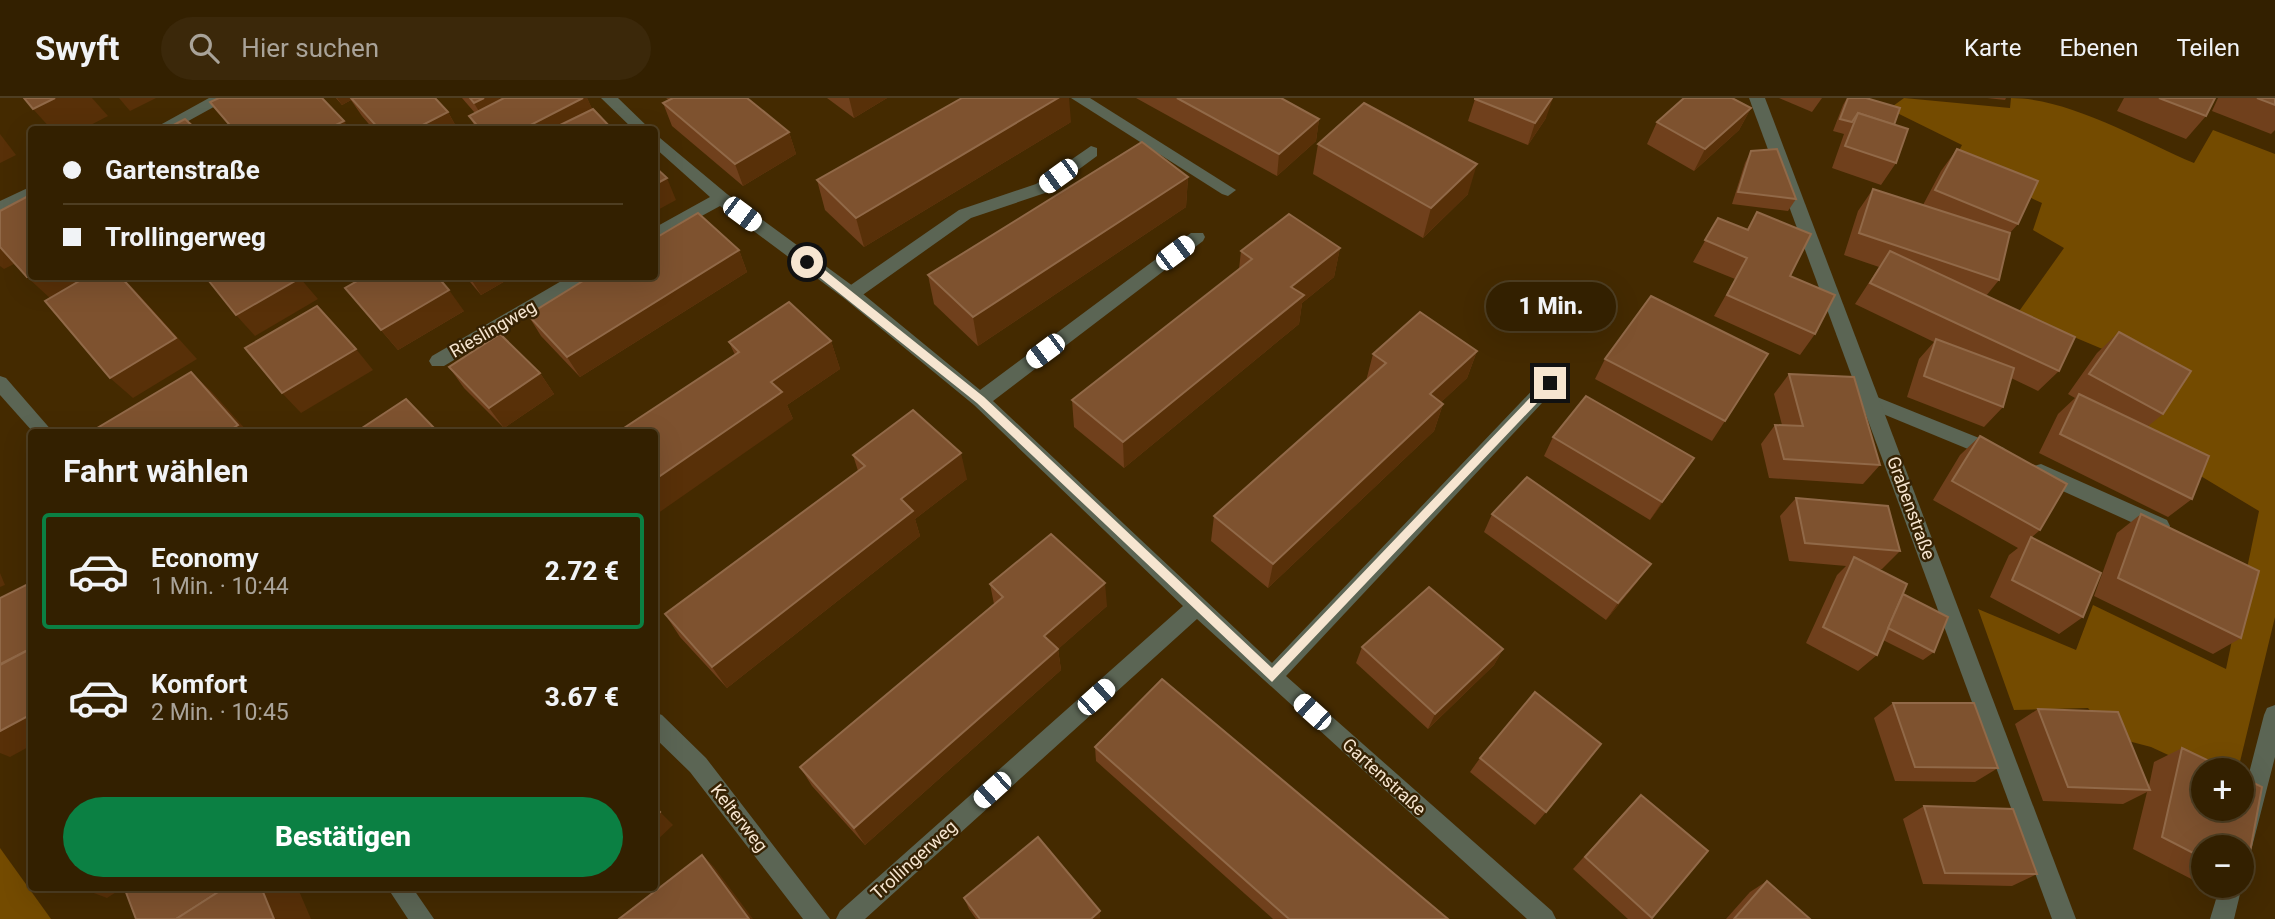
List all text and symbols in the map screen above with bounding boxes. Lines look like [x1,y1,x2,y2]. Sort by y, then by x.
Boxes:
search box [161,17,651,80]
text: Swyft [35,29,119,68]
icon: search [185,29,223,67]
text: Hier suchen [241,33,379,63]
text: Karte [1964,34,2021,62]
text: Ebenen [2059,34,2138,62]
text: Teilen [2176,34,2240,62]
text: Gartenstraße [105,155,260,185]
car [1035,155,1082,197]
car [719,193,766,235]
text: Trollingerweg [105,222,266,252]
car [1152,232,1199,274]
route start [791,246,823,278]
callout: 1 Min. [1485,282,1615,330]
text: 1 Min. [1518,293,1584,320]
street label: Rieslingweg [446,295,540,362]
car [1022,330,1069,372]
route end [1534,367,1566,399]
text: Fahrt wählen [63,452,249,490]
street label: Grabenstraße [1883,453,1940,562]
icon: car [67,540,130,603]
text: Economy [151,543,258,573]
text: 2.72 € [545,556,619,586]
text: 1 Min. · 10:44 [151,573,289,600]
icon: car [67,666,130,729]
text: Komfort [151,669,247,699]
car [1074,675,1119,719]
text: 3.67 € [545,682,619,712]
car [1290,690,1335,734]
text: 2 Min. · 10:45 [151,699,289,726]
street label: Gartenstraße [1338,734,1430,820]
map controls [2191,758,2254,898]
button: + [2191,758,2254,821]
car [970,768,1015,812]
street label: Kelterweg [707,780,772,856]
button: Bestätigen [63,797,623,877]
street label: Trollingerweg [866,816,961,904]
button: − [2191,835,2254,898]

